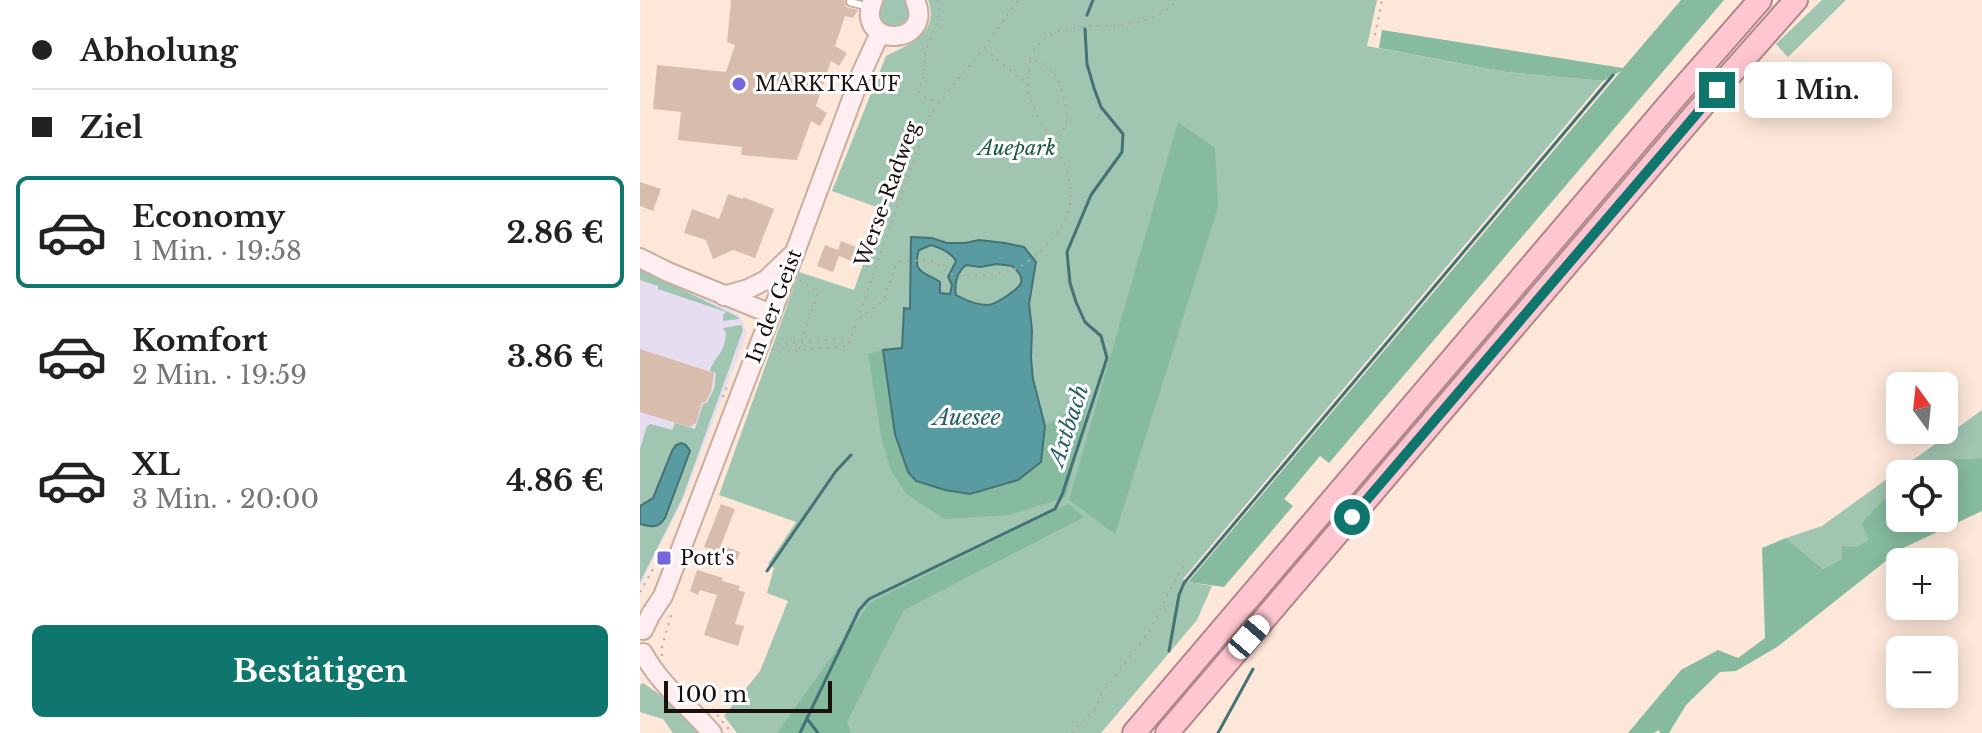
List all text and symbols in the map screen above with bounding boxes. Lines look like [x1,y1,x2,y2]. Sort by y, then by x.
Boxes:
text: Abholung [80,32,238,69]
callout: 1 Min. [1745,62,1893,118]
place label: MARKTKAUF [755,72,901,96]
route end [1699,72,1735,108]
text: 1 Min. [1776,74,1860,106]
marker: MARKTKAUF [730,75,748,93]
text: Ziel [80,109,143,146]
street label: Werse-Radweg [849,117,925,271]
park label: Auepark [975,136,1056,160]
icon: car [36,196,108,268]
text: Economy [132,198,285,235]
text: 2.86 € [507,214,604,251]
text: 1 Min. · 19:58 [132,235,302,267]
street label: In der Geist [741,245,807,366]
icon: car [36,320,108,392]
text: Komfort [132,322,268,359]
text: 3.86 € [507,338,604,375]
text: 2 Min. · 19:59 [132,359,307,391]
north arrow [1886,372,1958,444]
map controls [1886,372,1958,708]
water label: Axtbach [1042,381,1094,472]
water label: Auesee [930,404,1001,431]
icon: car [36,444,108,516]
text: XL [132,446,180,483]
button: locate [1886,460,1958,532]
text: 4.86 € [506,462,604,499]
text: 3 Min. · 20:00 [132,483,319,515]
route start [1334,499,1370,535]
place label: Pott's [680,546,734,570]
button: + [1886,548,1958,620]
marker: Pott's [655,549,673,567]
car [1224,611,1274,663]
button: Bestätigen [32,625,608,717]
button: − [1886,636,1958,708]
scale bar [664,677,832,713]
text: 100 m [676,681,747,708]

